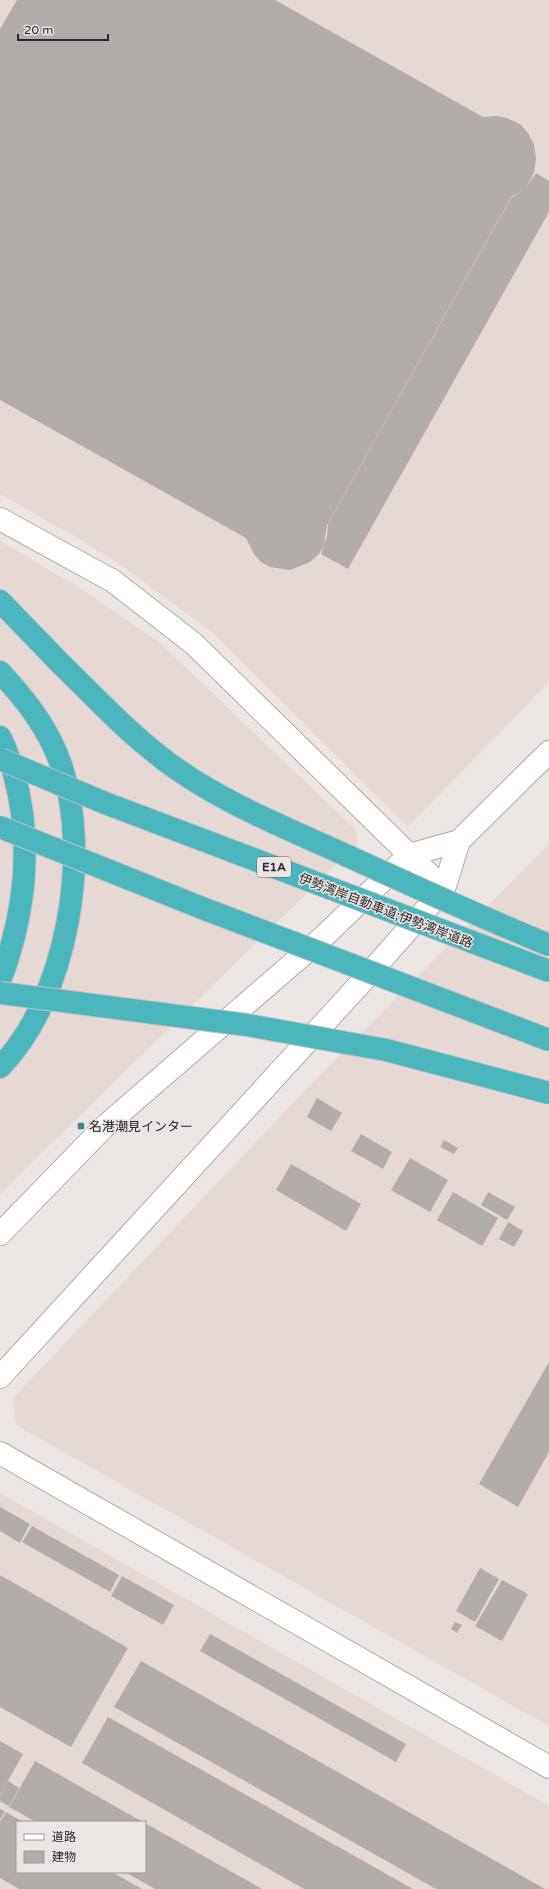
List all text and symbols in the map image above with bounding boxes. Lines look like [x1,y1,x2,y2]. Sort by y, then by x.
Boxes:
scale bar [18,16,108,42]
text: 20 m [24,23,53,37]
road number: E1A [257,857,291,877]
street label: 伊勢湾岸自動車道;伊勢湾岸道路 [296,870,475,952]
place label: 名港潮見インター [89,1119,193,1135]
marker: 名港潮見インター [76,1121,86,1131]
legend [16,1821,146,1873]
text: 道路 [52,1830,76,1844]
text: 建物 [52,1850,76,1864]

